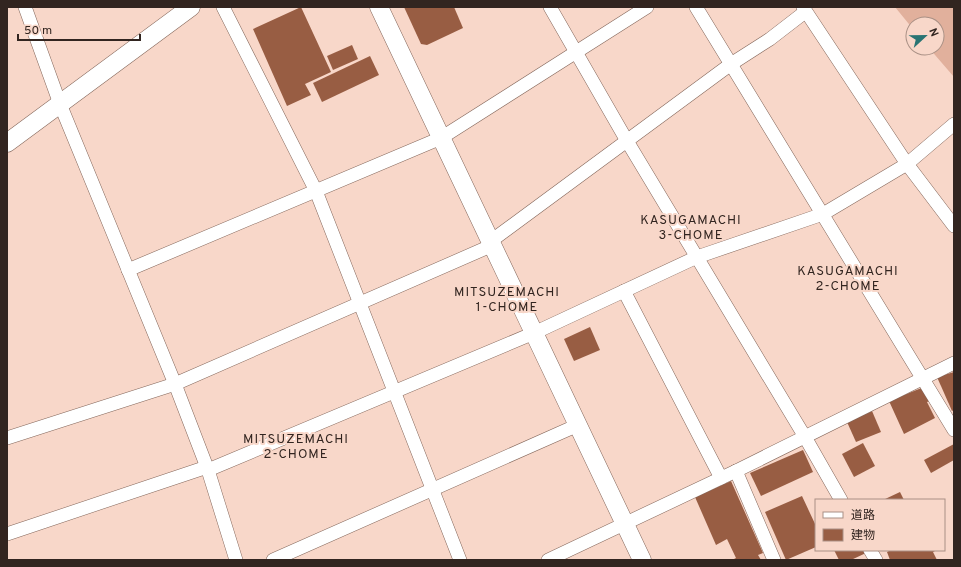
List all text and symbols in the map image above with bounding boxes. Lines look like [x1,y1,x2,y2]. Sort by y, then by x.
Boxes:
scale bar [18,16,140,42]
north arrow [905,16,945,56]
text: 50 m [24,23,52,39]
text: N [925,26,941,39]
district label: KASUGAMACHI 3-CHOME [640,213,742,244]
district label: KASUGAMACHI 2-CHOME [797,264,899,295]
district label: MITSUZEMACHI 1-CHOME [454,285,560,316]
district label: MITSUZEMACHI 2-CHOME [243,432,349,463]
legend [815,499,945,551]
text: 道路 [851,508,875,524]
text: 建物 [851,528,875,544]

